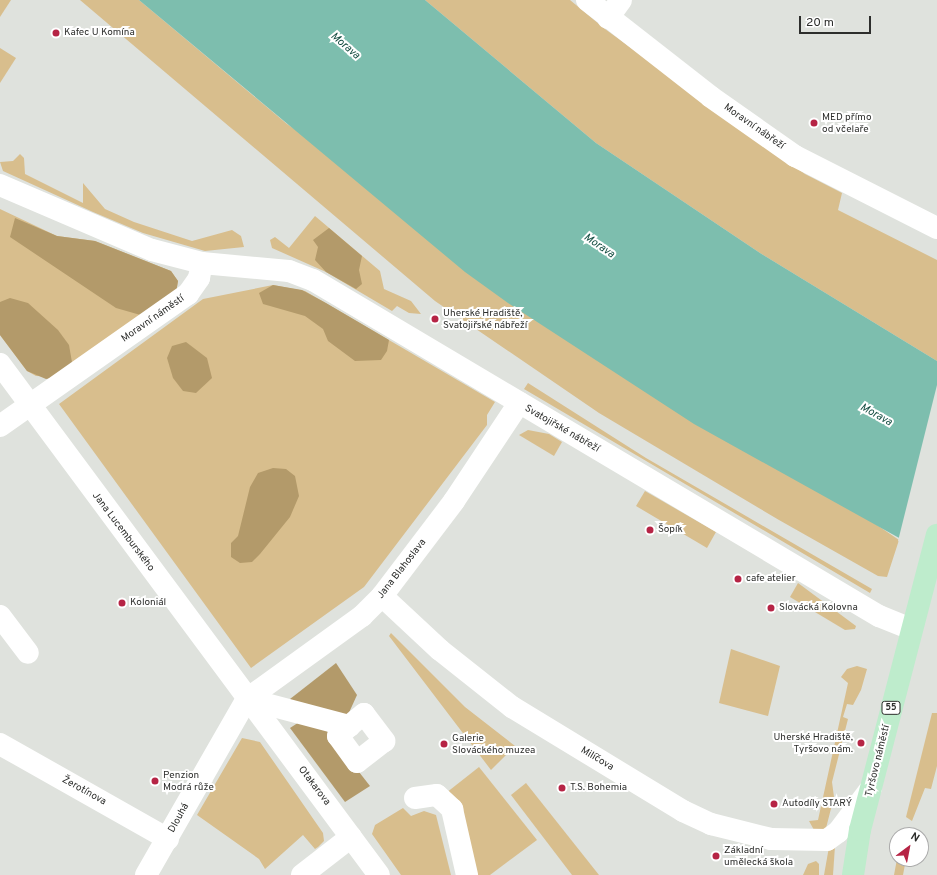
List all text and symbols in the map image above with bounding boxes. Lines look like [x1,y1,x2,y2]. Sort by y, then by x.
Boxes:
scale bar [801,8,873,34]
text: 20 m [806,15,834,31]
place label: Kafec U Komína [64,27,135,39]
marker: Kafec U Komína [51,28,61,38]
water label: Morava [328,30,362,62]
street label: Moravní nábřeží [721,102,787,152]
place label: MED přímo od včelaře [822,111,871,134]
marker: MED přímo od včelaře [809,118,819,128]
water label: Morava [581,231,617,261]
street label: Moravní náměstí [119,293,187,345]
place label: Uherské Hradiště, Svatojiřské nábřeží [443,307,527,330]
marker: Uherské Hradiště, Svatojiřské nábřeží [430,314,440,324]
water label: Morava [858,401,894,429]
street label: Svatojiřské nábřeží [522,403,602,455]
street label: Jana Lucemburského [89,490,157,574]
place label: Šopík [658,524,683,536]
marker: Šopík [645,525,655,535]
street label: Jana Blahoslava [375,537,429,601]
place label: cafe atelier [746,573,796,585]
marker: cafe atelier [733,574,743,584]
place label: Koloniál [130,597,166,609]
marker: Koloniál [117,598,127,608]
place label: Slovácká Kolovna [779,602,858,614]
marker: Slovácká Kolovna [766,603,776,613]
road number: 55 [881,701,901,715]
street label: Tyršovo náměstí [863,724,893,798]
place label: Uherské Hradiště, Tyršovo nám. [773,731,853,754]
place label: Galerie Slováckého muzea [452,732,535,756]
marker: Uherské Hradiště, Tyršovo nám. [856,738,866,748]
marker: Galerie Slováckého muzea [439,739,449,749]
street label: Milíčova [578,744,616,774]
street label: Otakarova [295,764,333,808]
place label: Penzion Modrá růže [163,769,214,792]
street label: Žerotínova [60,774,108,808]
marker: Penzion Modrá růže [150,776,160,786]
place label: T.S. Bohemia [570,782,627,794]
marker: T.S. Bohemia [557,783,567,793]
place label: Autodíly STARÝ [782,798,852,810]
marker: Autodíly STARÝ [769,799,779,809]
street label: Dlouhá [166,801,192,835]
north arrow [889,827,929,867]
text: N [908,830,922,846]
place label: Základní umělecká škola [724,844,793,868]
marker: Základní umělecká škola [711,851,721,861]

